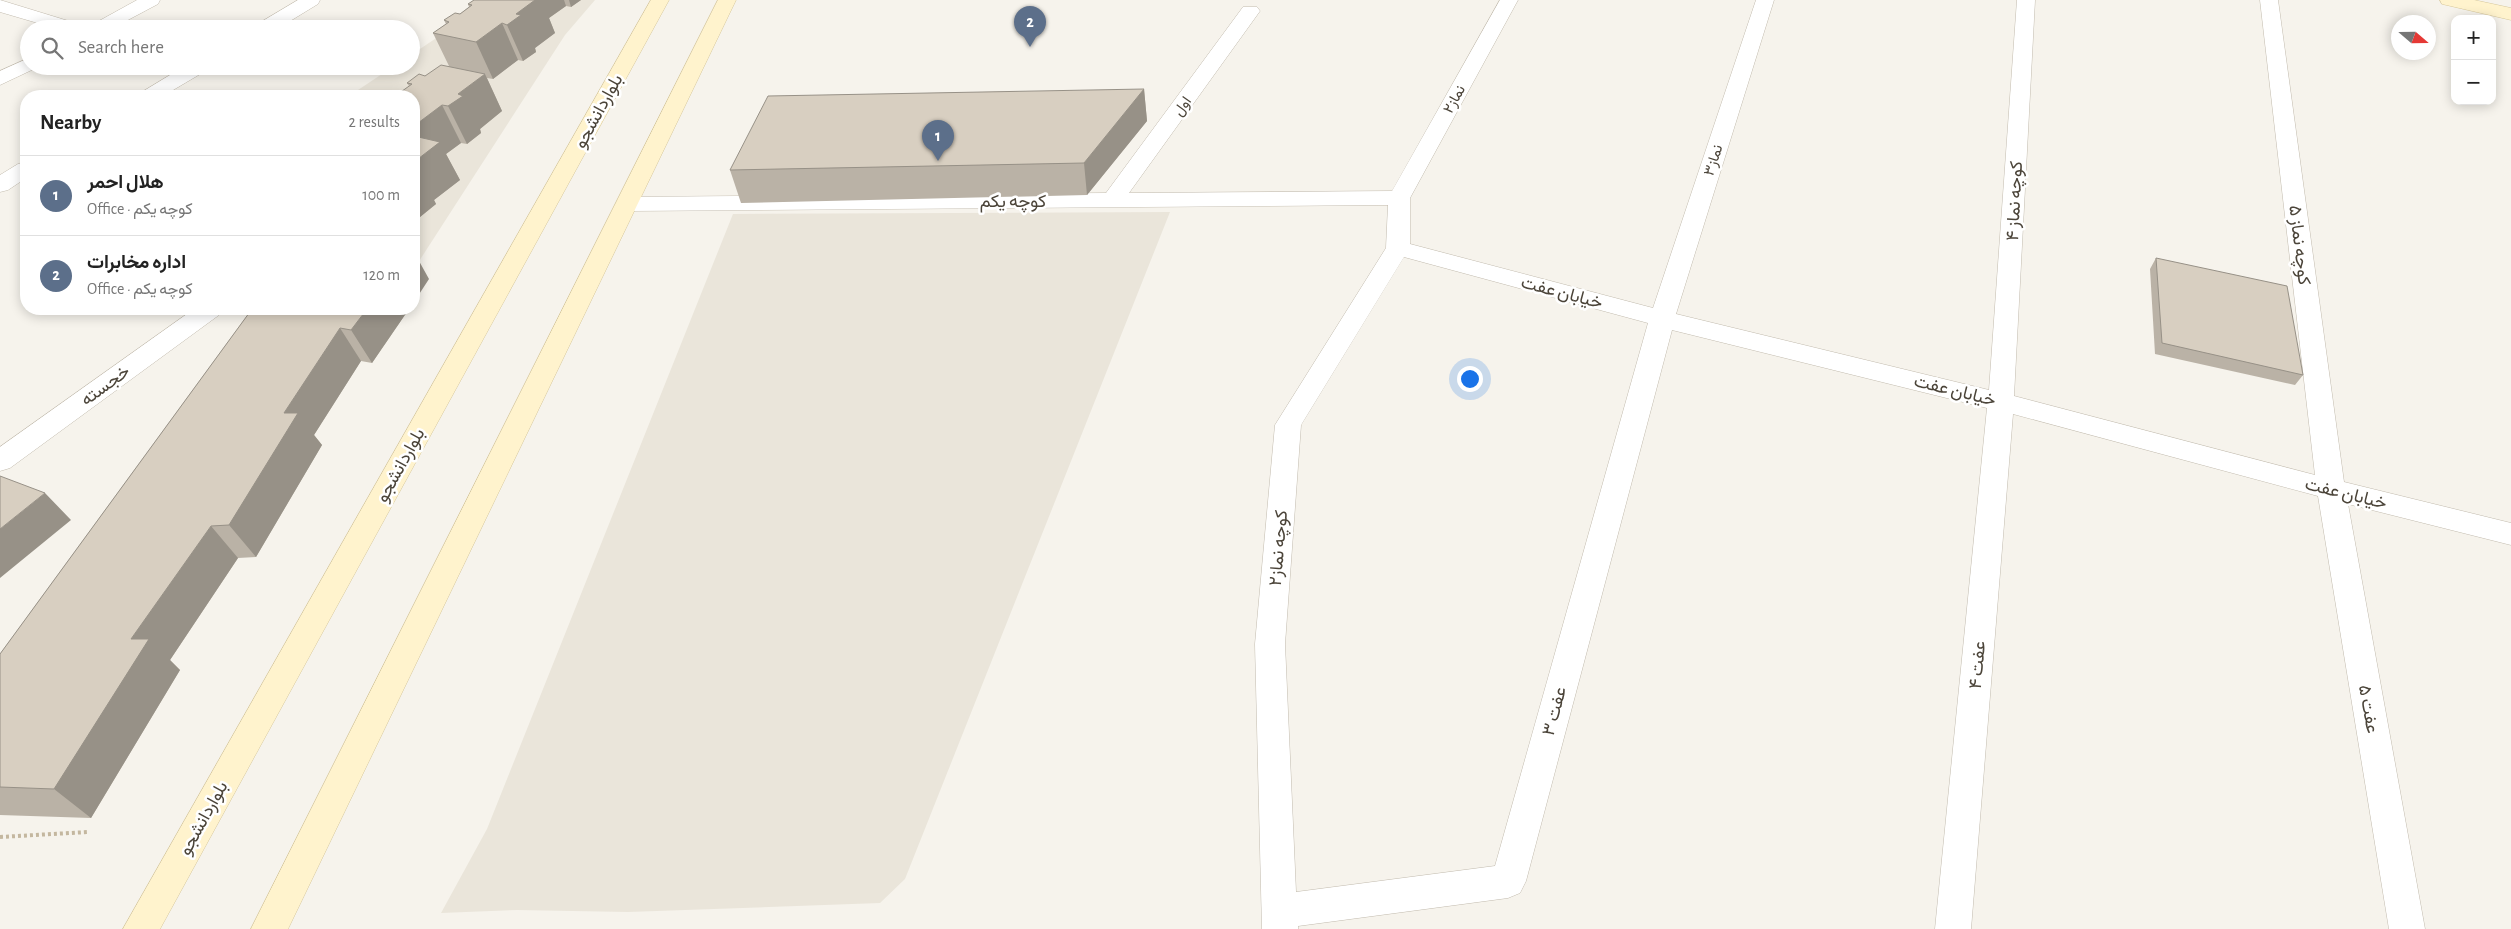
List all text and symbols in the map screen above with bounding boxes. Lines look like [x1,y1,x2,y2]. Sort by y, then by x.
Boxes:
pin: 2 [1014,6,1046,47]
north arrow [2391,15,2436,60]
map controls [2451,15,2496,105]
button: + [2451,15,2496,60]
search box [20,20,420,75]
icon: search [38,34,66,62]
text: Search here [78,38,164,57]
button: − [2451,60,2496,105]
street label: بلواردانشجو [571,72,627,152]
street label: نماز۲ [1441,83,1469,116]
street label: اول [1171,94,1195,119]
text: Nearby [40,112,101,133]
text: 2 results [348,114,400,130]
pin: 1 [922,120,954,161]
street label: نماز۳ [1701,143,1726,178]
street label: کوچه نماز ۴ [2004,161,2028,242]
text: هلال احمر [87,173,164,192]
text: 1 [53,187,59,203]
text: 100 m [362,187,400,203]
street label: کوچه یکم [980,193,1046,213]
text: Office · کوچه یکم [87,201,193,217]
street label: کوچه نماز ۵ [2283,204,2313,286]
text: اداره مخابرات [87,253,186,272]
text: 2 [52,267,60,283]
text: 120 m [363,267,400,283]
street label: خیابان عفت [1519,273,1604,312]
text: Office · کوچه یکم [87,281,193,297]
street label: خجسته [78,362,133,409]
your location [1457,366,1483,392]
street label: خیابان عفت [1912,372,1997,410]
street label: بلواردانشجو [373,426,429,506]
street label: خیابان عفت [2303,475,2388,513]
street label: کوچه نماز۲ [1267,509,1293,587]
street label: عفت ۴ [1967,640,1989,690]
street label: عفت ۵ [2355,684,2381,735]
street label: عفت ۳ [1540,685,1570,738]
street label: بلواردانشجو [176,779,232,859]

